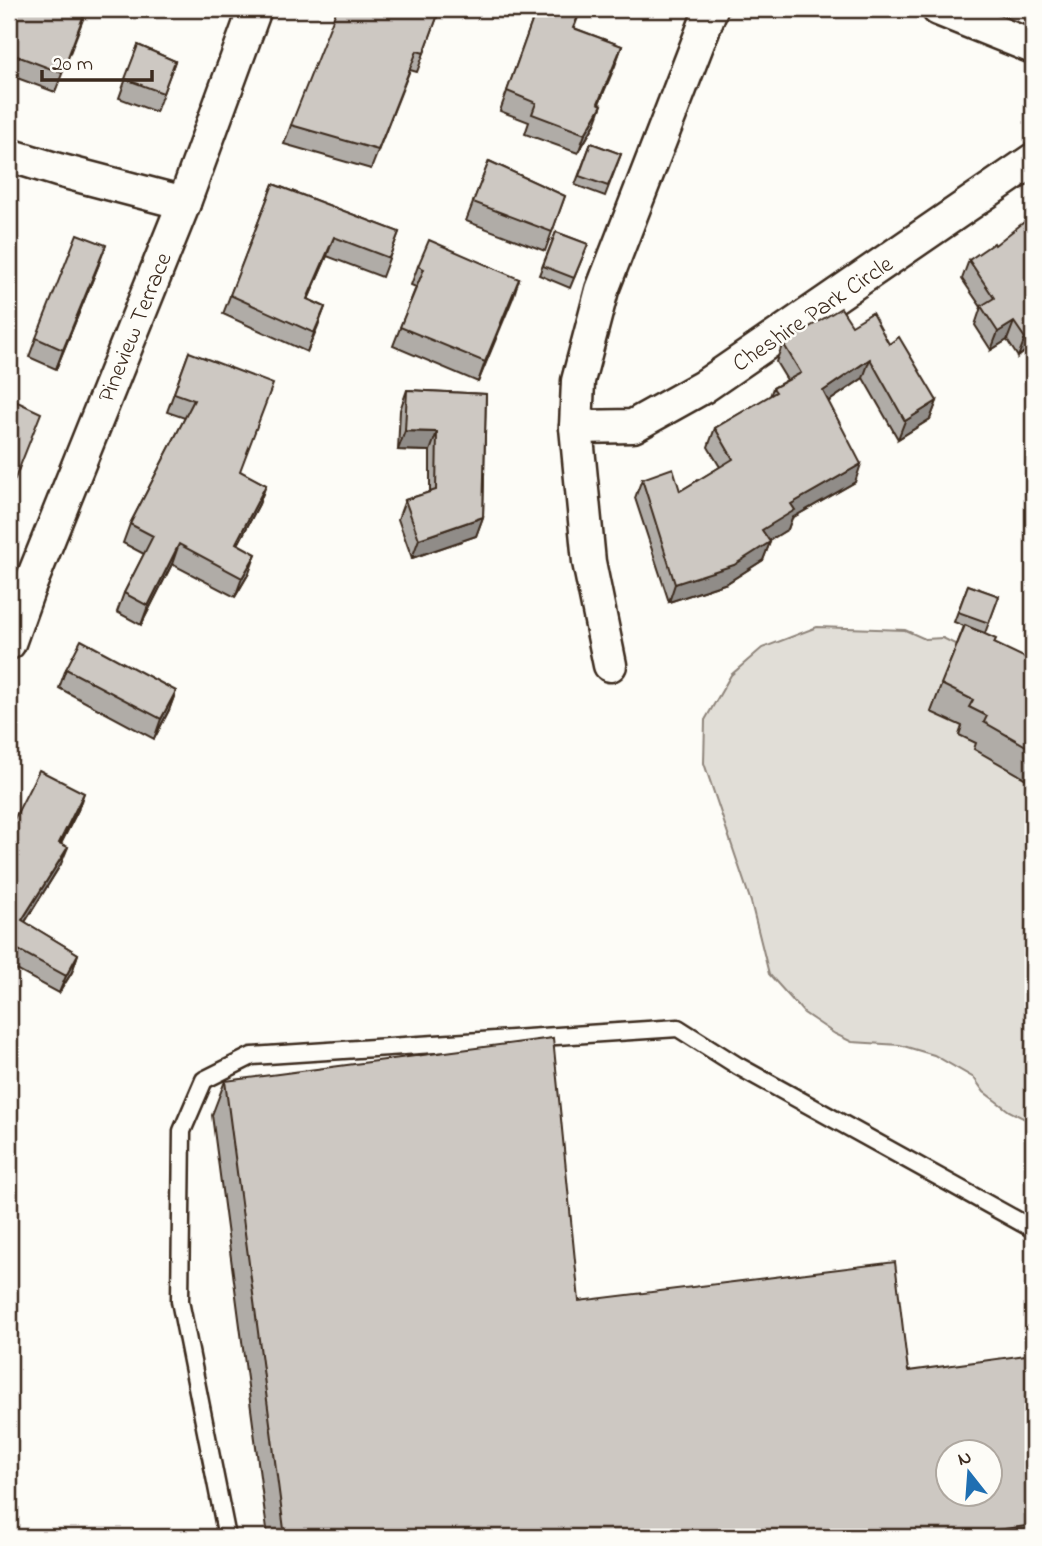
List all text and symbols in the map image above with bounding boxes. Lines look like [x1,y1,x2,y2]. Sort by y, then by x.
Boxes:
scale bar [42,38,152,82]
text: 20 m [52,50,93,80]
street label: Pineview Terrace [90,247,182,408]
street label: Cheshire Park Circle [726,248,901,382]
north arrow [934,1438,1004,1508]
text: N [955,1444,975,1474]

